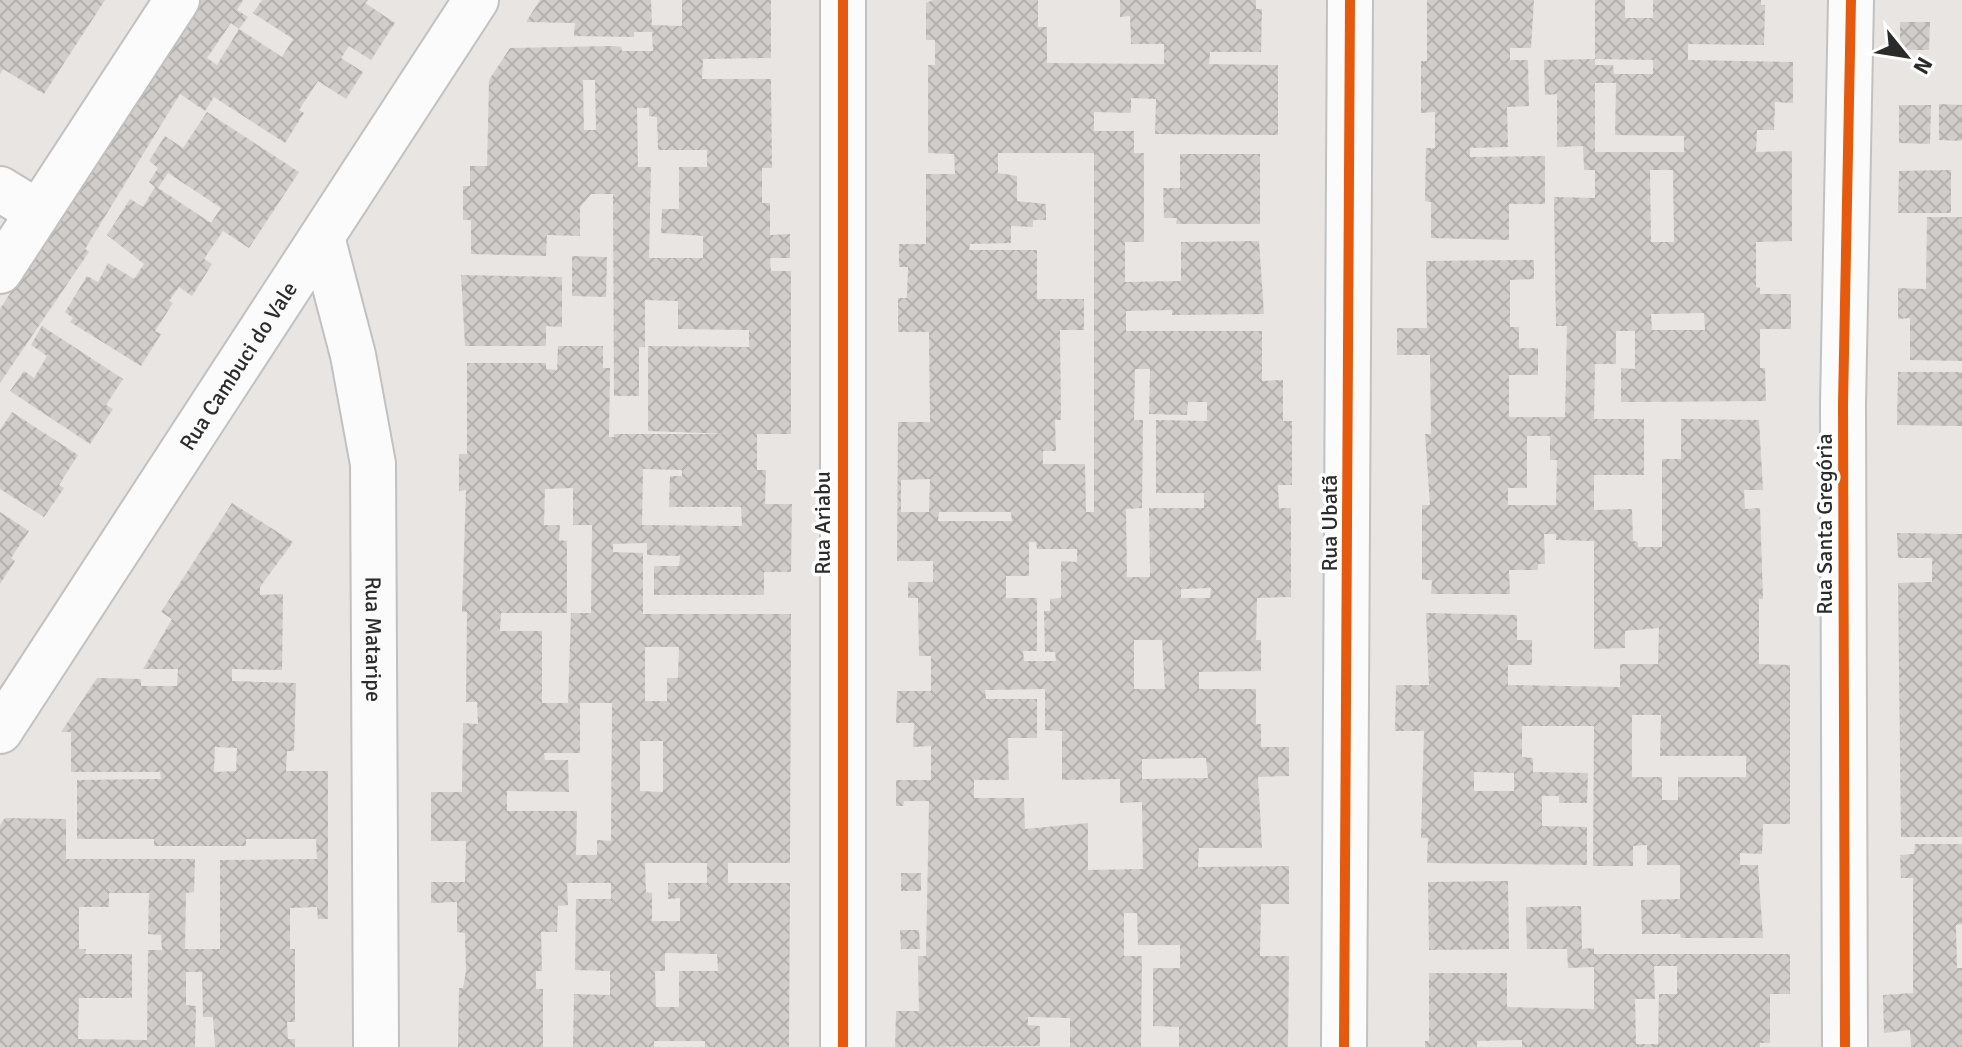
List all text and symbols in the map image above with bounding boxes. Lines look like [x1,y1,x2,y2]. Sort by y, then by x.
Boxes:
north arrow [1866,16,1946,96]
text: N [1907,52,1938,79]
street label: Rua Cambuci do Vale [173,276,303,455]
street label: Rua Santa Gregória [1811,433,1838,615]
street label: Rua Ariabu [809,471,836,575]
street label: Rua Ubatã [1316,475,1343,571]
street label: Rua Mataripe [360,576,388,702]

